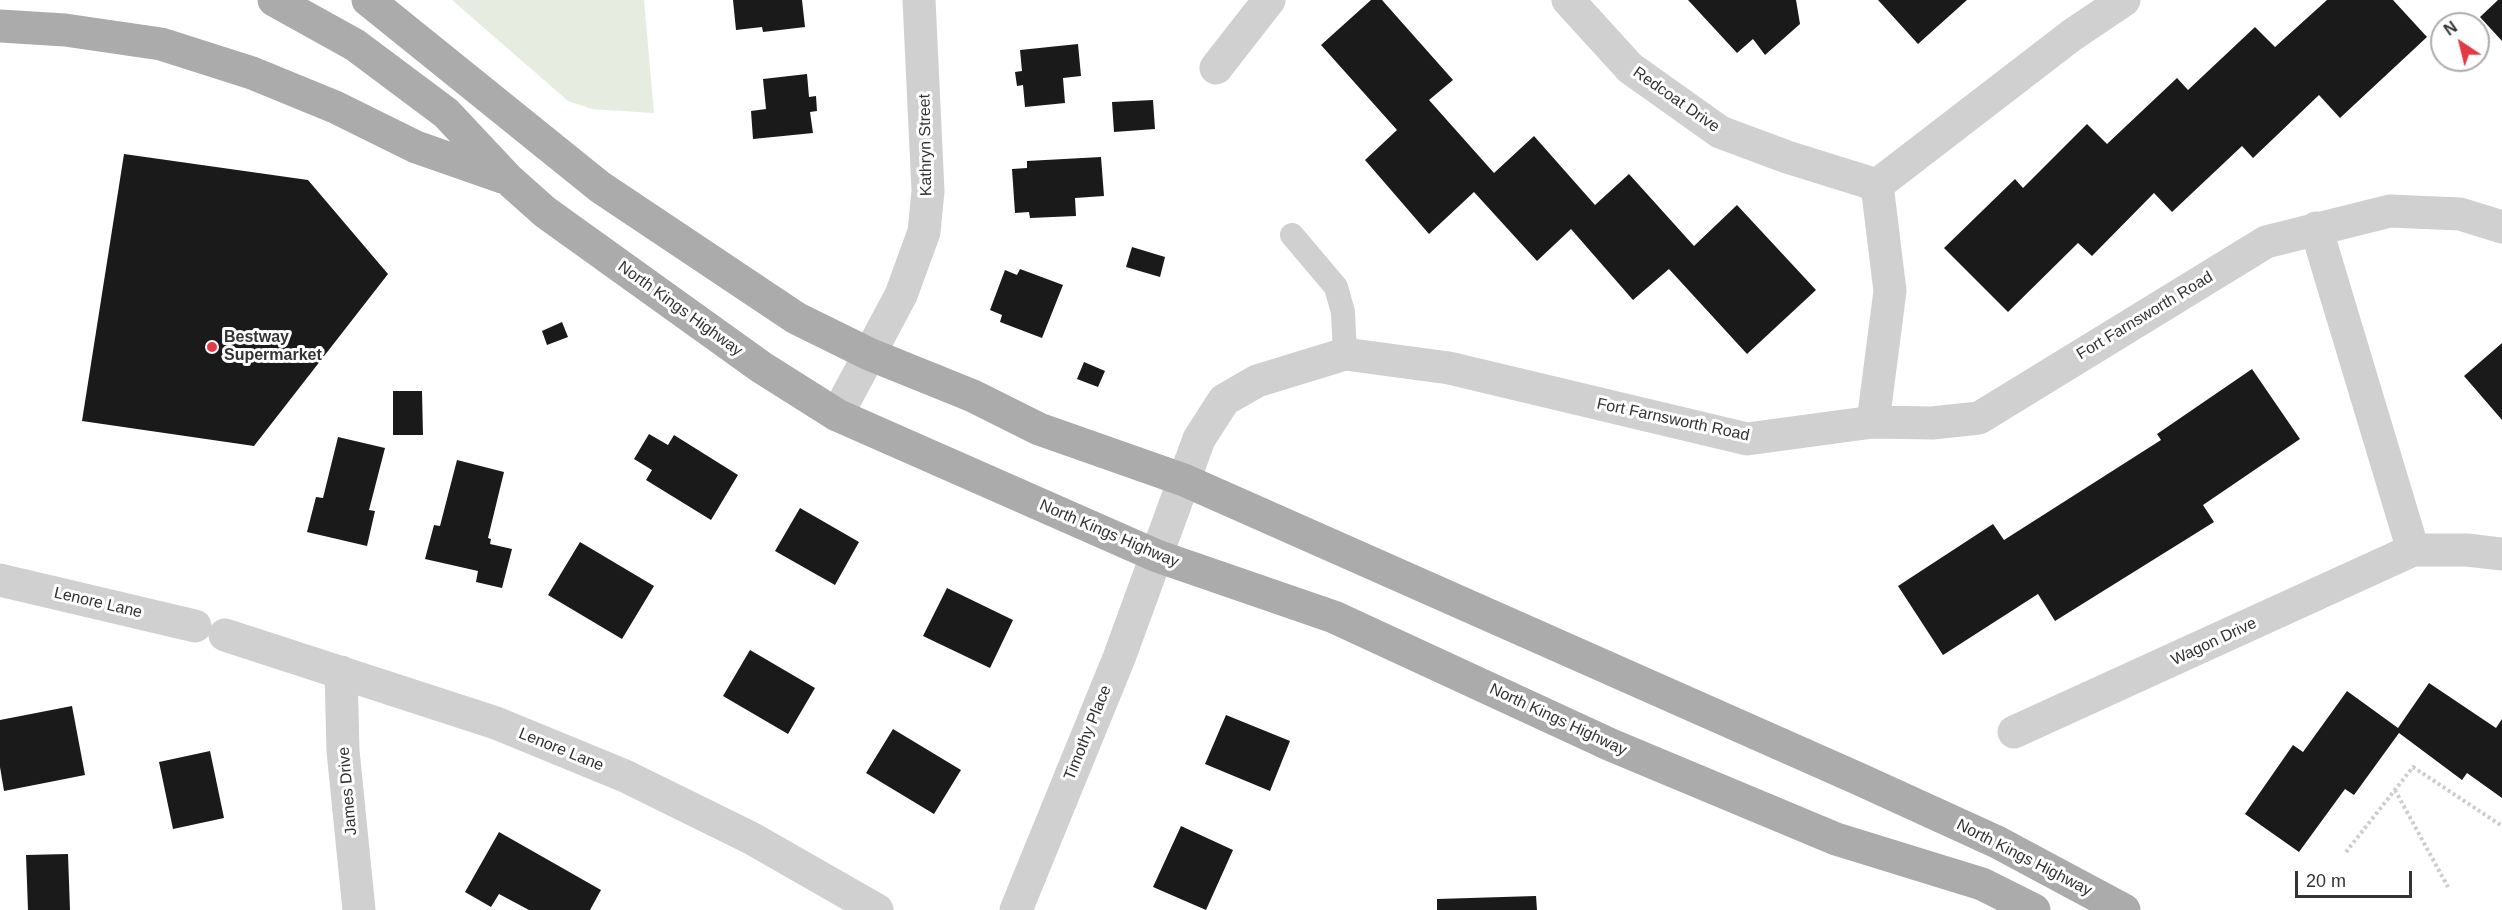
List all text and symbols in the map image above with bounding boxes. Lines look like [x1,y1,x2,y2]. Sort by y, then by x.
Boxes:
north arrow [2430,12,2490,72]
text: N [2441,18,2460,39]
street label: Redcoat Drive [1629,63,1723,137]
street label: Kathryn Street [916,94,936,196]
street label: North Kings Highway [614,257,746,361]
street label: Fort Farnsworth Road [2073,268,2217,364]
place label: Bestway Supermarket [224,328,322,366]
marker: Bestway Supermarket [205,340,219,354]
street label: Fort Farnsworth Road [1595,394,1751,446]
street label: North Kings Highway [1036,496,1182,572]
street label: Lenore Lane [52,584,144,622]
street label: Wagon Drive [2168,614,2260,670]
street label: North Kings Highway [1486,680,1630,760]
street label: Timothy Place [1060,683,1116,783]
street label: Lenore Lane [516,724,606,776]
street label: James Drive [335,746,361,836]
street label: North Kings Highway [1953,816,2095,900]
scale bar [2298,859,2415,897]
text: 20 m [2306,871,2346,891]

